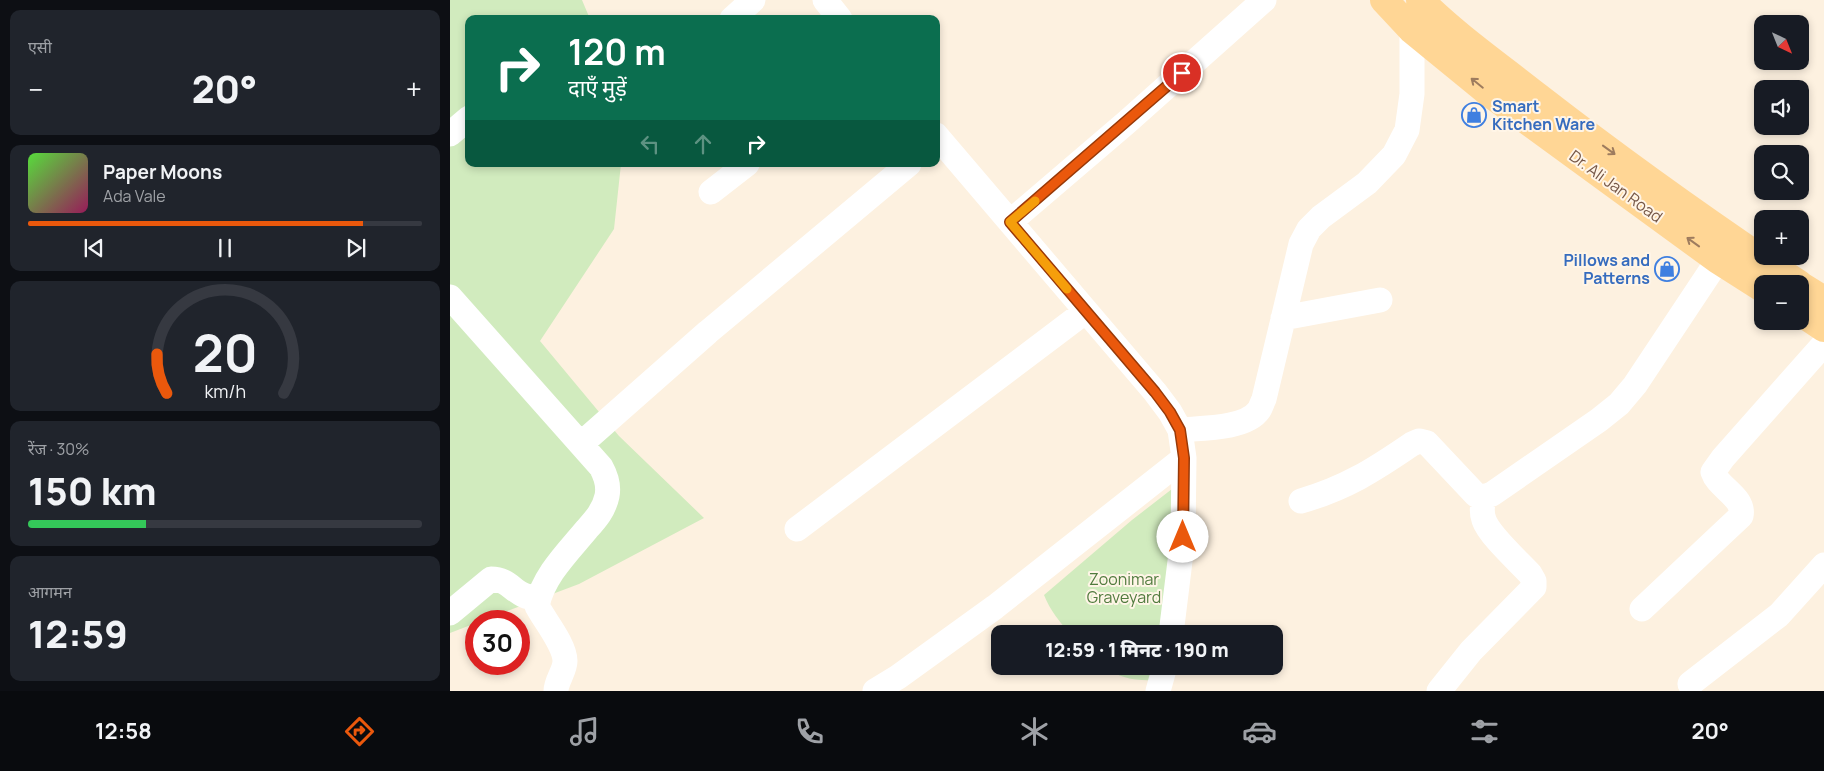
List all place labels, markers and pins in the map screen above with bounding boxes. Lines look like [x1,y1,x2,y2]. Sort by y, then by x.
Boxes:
pin [1161,52,1203,94]
place label: Smart Kitchen Ware [1492,95,1595,135]
shop icon: Smart Kitchen Ware [1461,102,1487,128]
place label: Pillows and Patterns [1563,249,1650,289]
shop icon: Pillows and Patterns [1654,256,1680,282]

